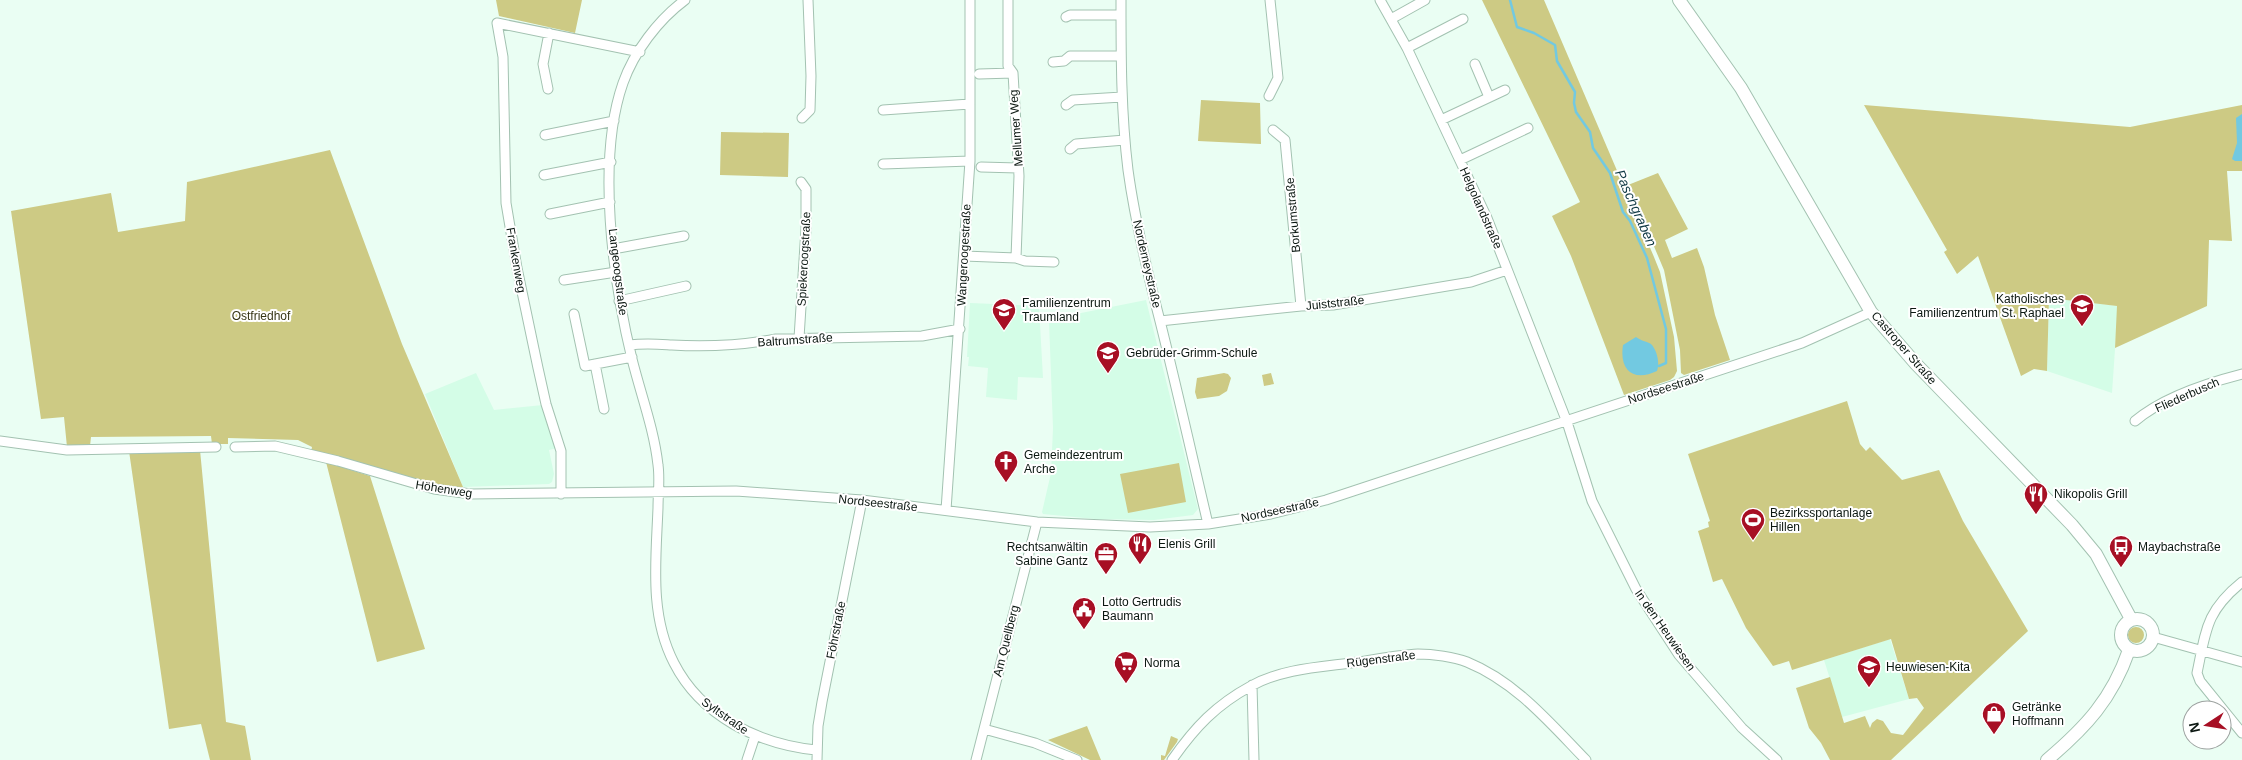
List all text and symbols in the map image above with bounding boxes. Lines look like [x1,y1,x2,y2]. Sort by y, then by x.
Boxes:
street label: Mellumer Weg [1006,89,1026,167]
street label: Helgolandstraße [1457,165,1505,251]
water label: Paschgraben [1612,167,1660,249]
street label: Borkumstraße [1283,177,1303,253]
street label: Wangeroogestraße [954,203,974,306]
street label: Spiekeroogstraße [795,211,813,307]
street label: Norderneystraße [1130,219,1164,310]
street label: Frankenweg [503,226,529,294]
street label: Langeoogstraße [606,228,630,317]
place label: Katholisches Familienzentrum St. Raphael [1909,292,2064,320]
street label: Juiststraße [1305,293,1365,313]
school or university icon: Katholisches Familienzentrum St. Raphael [2069,293,2095,327]
place label: Familienzentrum Traumland [1022,296,1111,324]
school or university icon: Familienzentrum Traumland [991,297,1017,331]
park label: Ostfriedhof [232,309,291,323]
street label: Castroper Straße [1869,309,1940,388]
street label: Baltrumstraße [757,330,833,350]
school or university icon: Gebrüder-Grimm-Schule [1095,340,1121,374]
place label: Gebrüder-Grimm-Schule [1126,346,1258,360]
street label: Nordseestraße [1626,369,1706,407]
street label: Fliederbusch [2153,375,2221,415]
place label: Gemeindezentrum Arche [1024,448,1123,476]
church icon: Gemeindezentrum Arche [993,449,1019,483]
street label: Höhenweg [415,478,473,500]
restaurant icon: Nikopolis Grill [2023,481,2049,515]
place label: Nikopolis Grill [2054,487,2127,501]
street label: Nordseestraße [838,492,919,514]
street label: Nordseestraße [1240,495,1321,525]
place label: Bezirkssportanlage Hillen [1770,506,1872,534]
sports icon: Bezirkssportanlage Hillen [1740,507,1766,541]
restaurant icon: Elenis Grill [1127,531,1153,565]
bus stop icon: Maybachstraße [2108,534,2134,568]
place label: Elenis Grill [1158,537,1215,551]
place label: Rechtsanwältin Sabine Gantz [1007,540,1088,568]
place label: Maybachstraße [2138,540,2221,554]
office icon: Rechtsanwältin Sabine Gantz [1093,541,1119,575]
street label: In den Heuwiesen [1632,587,1698,673]
place label: Lotto Gertrudis Baumann [1102,595,1181,623]
public building icon: Lotto Gertrudis Baumann [1071,596,1097,630]
street label: Föhrstraße [824,600,849,660]
street label: Am Quellberg [990,604,1022,678]
street label: Rügenstraße [1346,648,1417,670]
supermarket icon: Norma [1113,650,1139,684]
school or university icon: Heuwiesen-Kita [1856,654,1882,688]
place label: Norma [1144,656,1180,670]
place label: Heuwiesen-Kita [1886,660,1970,674]
street label: Syltstraße [699,695,751,737]
place label: Getränke Hoffmann [2012,700,2064,728]
north arrow [2182,700,2232,750]
shop icon: Getränke Hoffmann [1981,701,2007,735]
text: N [2185,721,2203,734]

